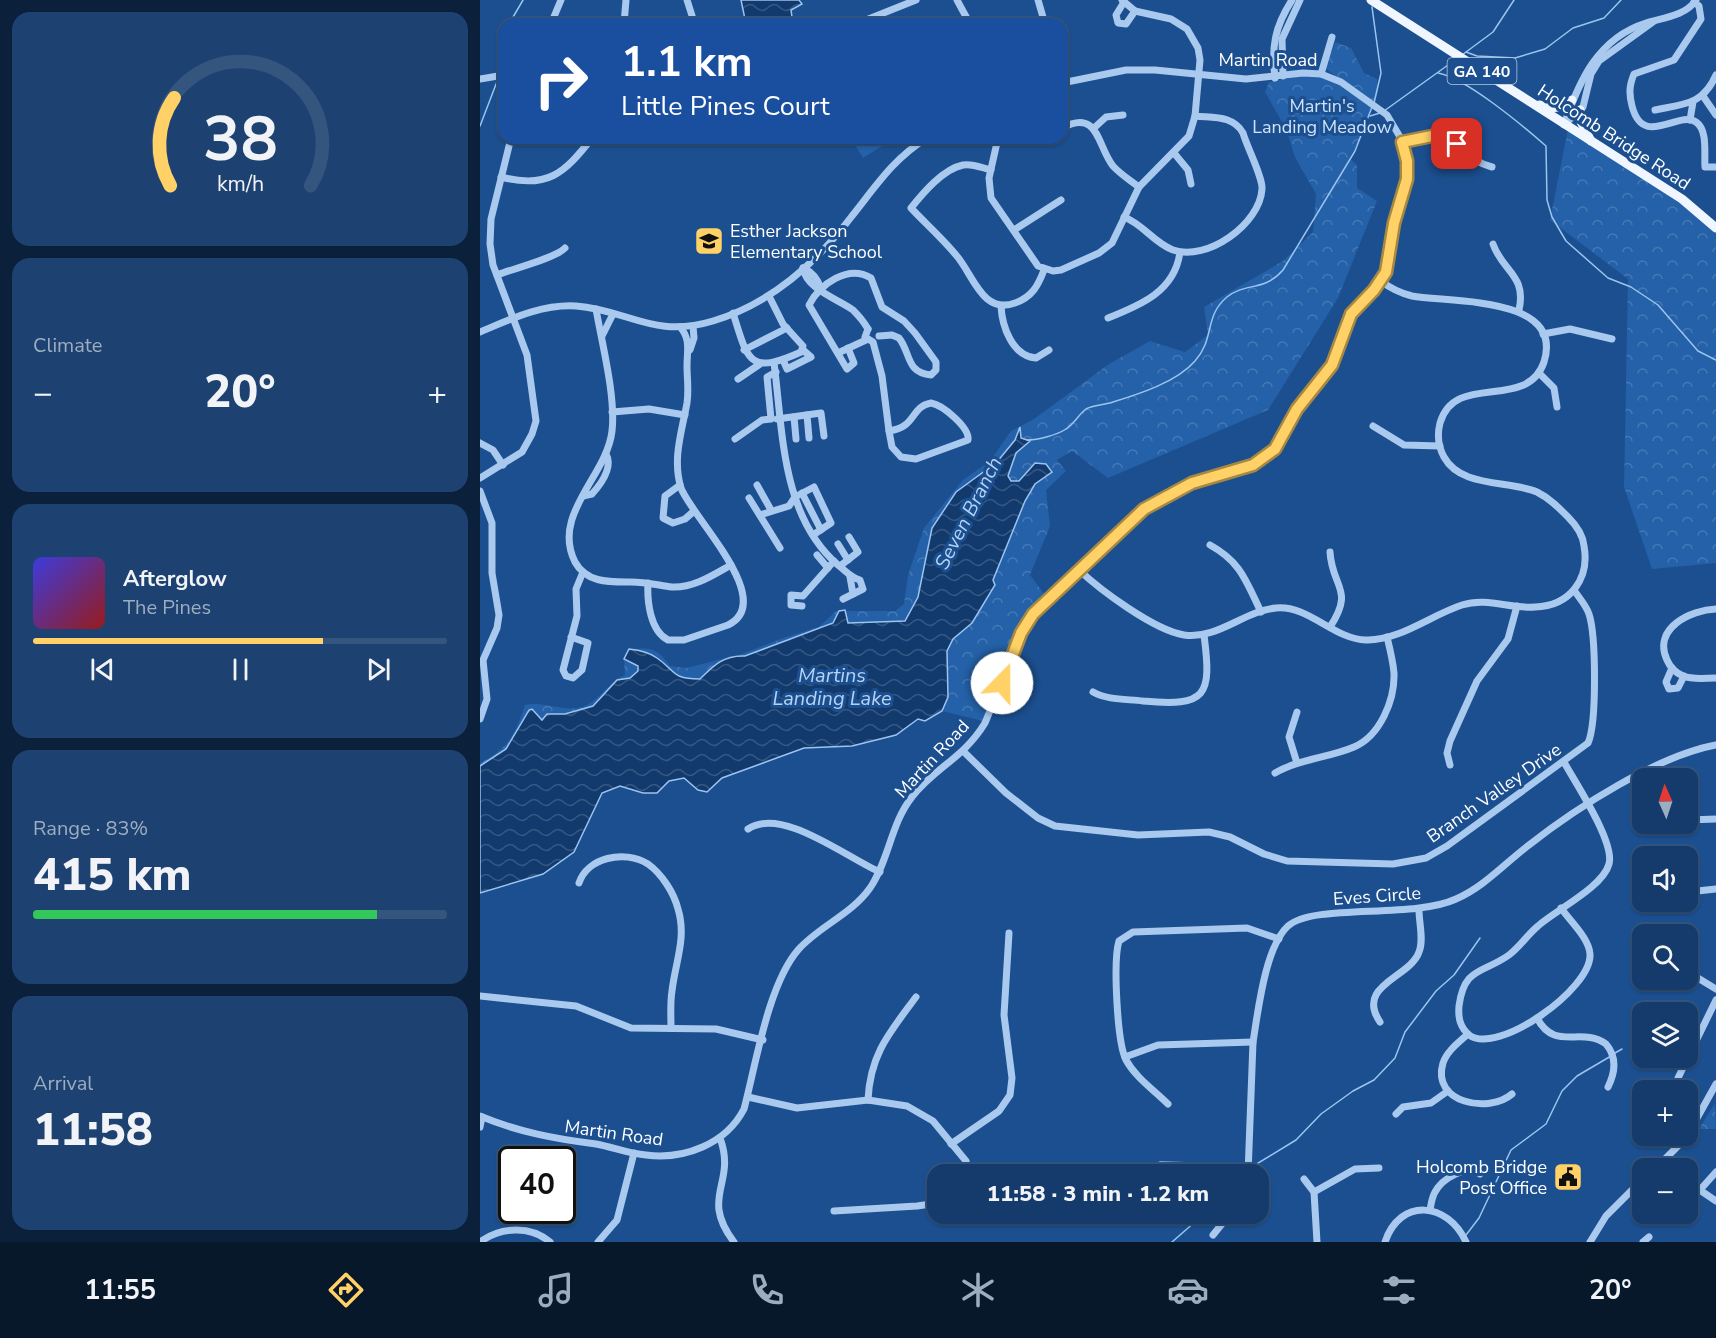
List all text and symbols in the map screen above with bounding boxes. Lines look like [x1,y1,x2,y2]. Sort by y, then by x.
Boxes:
text: 1.1 km [621,34,753,91]
icon: right [522,42,600,120]
street label: Martin Road [1218,48,1318,72]
road number: GA 140 [1448,58,1516,84]
street label: Holcomb Bridge Road [1533,79,1695,195]
text: Little Pines Court [621,88,830,125]
park label: Martin's Landing Meadow [1252,94,1392,139]
text: 38 [203,97,277,182]
pin [1431,118,1482,169]
icon: arrive [1440,127,1473,160]
text: km/h [216,169,264,199]
place label: Esther Jackson Elementary School [730,219,883,264]
school or university icon: Esther Jackson Elementary School [693,225,725,257]
text: Climate [33,332,102,359]
text: 20° [204,362,276,423]
text: − [33,371,53,416]
text: + [427,371,447,416]
water label: Seven Branch [928,452,1008,574]
text: Afterglow [123,564,227,594]
text: The Pines [123,594,211,621]
position arrow [970,651,1034,715]
icon: previous [86,653,119,686]
icon: pause [224,653,257,686]
icon: next [362,653,395,686]
water label: Martins Landing Lake [772,662,892,712]
street label: Martin Road [889,715,975,803]
street label: Branch Valley Drive [1422,738,1566,848]
north arrow [1632,768,1698,834]
map controls [1632,768,1698,1224]
text: Range · 83% [33,815,148,842]
text: 415 km [33,845,192,906]
button: sound [1632,846,1698,912]
street label: Eves Circle [1332,881,1422,911]
button: search [1632,924,1698,990]
button: layers [1632,1002,1698,1068]
text: Arrival [33,1070,93,1097]
button: + [1632,1080,1698,1146]
text: 11:58 [33,1100,153,1161]
street label: Martin Road [563,1114,665,1152]
speed limit sign: 40 [498,1146,576,1224]
place label: Holcomb Bridge Post Office [1416,1155,1547,1200]
button: − [1632,1158,1698,1224]
public building icon: Holcomb Bridge Post Office [1552,1161,1584,1193]
text: 11:58 · 3 min · 1.2 km [987,1179,1209,1209]
icon: directions [325,1269,367,1311]
icon: music [535,1269,577,1311]
icon: phone [746,1269,788,1311]
icon: climate [957,1269,999,1311]
icon: car [1167,1269,1209,1311]
icon: filters [1378,1269,1420,1311]
text: 11:55 [84,1272,156,1309]
text: 20° [1589,1272,1632,1309]

